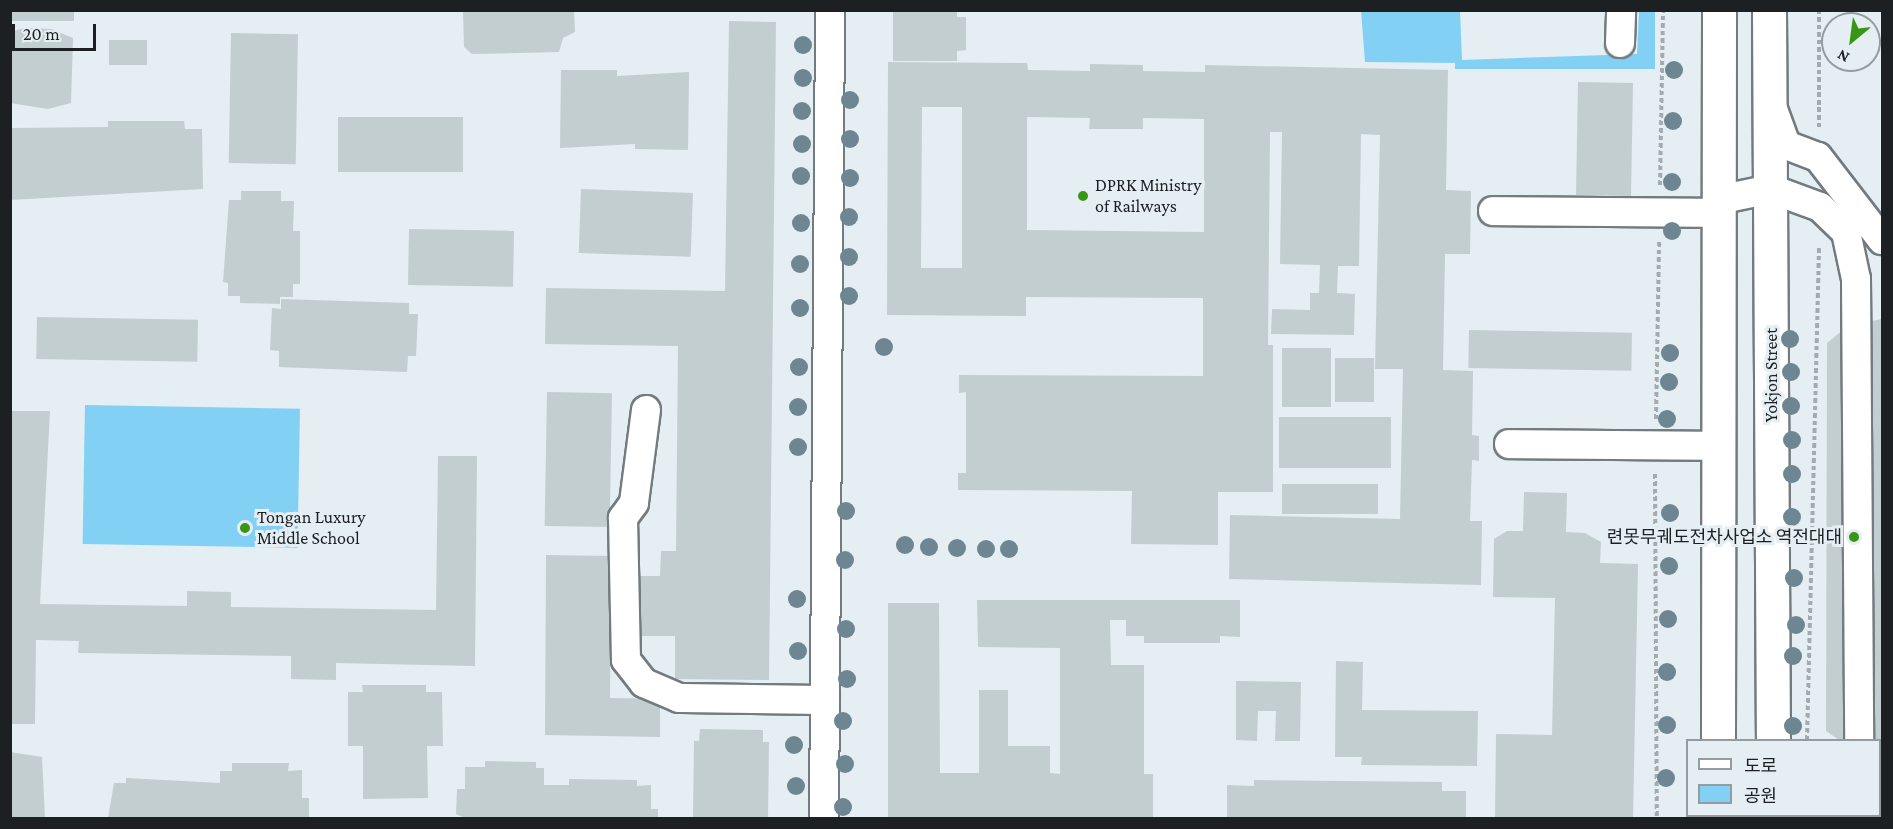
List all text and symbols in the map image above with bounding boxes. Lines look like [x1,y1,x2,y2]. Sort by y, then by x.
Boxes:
scale bar [15,12,99,50]
north arrow [1821,12,1881,72]
text: 20 m [23,24,60,44]
text: N [1834,46,1852,67]
place label: DPRK Ministry of Railways [1095,175,1201,218]
marker: DPRK Ministry of Railways [1076,189,1090,203]
street label: Yokjon Street [1760,328,1782,422]
place label: Tongan Luxury Middle School [257,507,366,550]
marker: Tongan Luxury Middle School [238,521,252,535]
place label: 련못무궤도전차사업소 역전대대 [1607,526,1842,548]
marker: 련못무궤도전차사업소 역전대대 [1847,530,1861,544]
legend [1686,739,1881,817]
text: 도로 [1744,756,1777,776]
text: 공원 [1744,786,1777,806]

